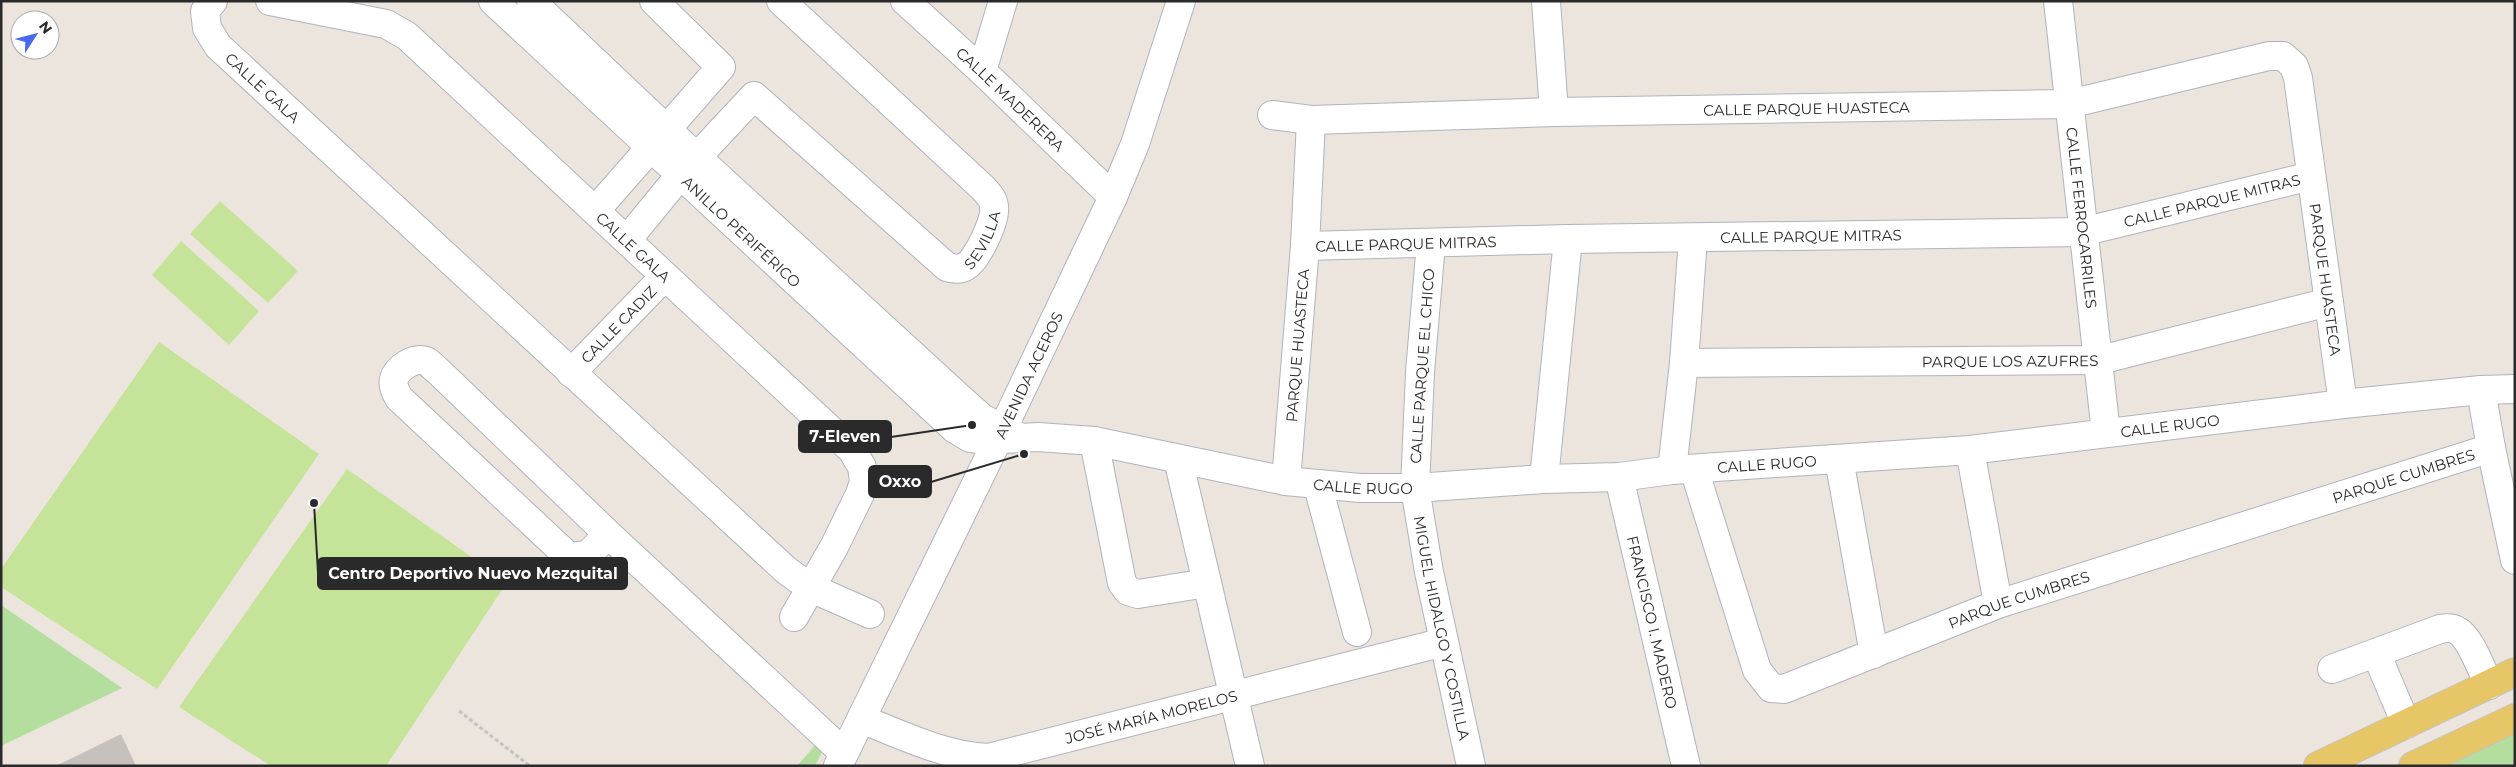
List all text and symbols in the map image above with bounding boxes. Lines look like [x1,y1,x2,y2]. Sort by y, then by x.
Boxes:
north arrow [10,10,60,60]
text: N [35,17,56,37]
street label: CALLE MADERERA [952,43,1069,155]
street label: CALLE GALA [222,48,304,127]
street label: CALLE PARQUE HUASTECA [1703,97,1910,119]
street label: CALLE FERROCARRILES [2063,126,2102,309]
street label: CALLE PARQUE MITRAS [2122,169,2302,231]
street label: ANILLO PERIFÉRICO [678,172,805,291]
street label: PARQUE HUASTECA [2306,202,2346,357]
street label: CALLE GALA [592,208,675,286]
street label: SEVILLA [960,209,1004,273]
street label: CALLE PARQUE MITRAS [1720,225,1902,246]
street label: CALLE PARQUE MITRAS [1315,231,1497,255]
street label: PARQUE HUASTECA [1281,268,1313,423]
street label: CALLE PARQUE EL CHICO [1406,268,1438,464]
street label: CALLE CADIZ [576,281,660,367]
street label: AVENIDA ACEROS [990,308,1067,441]
street label: PARQUE LOS AZUFRES [1922,351,2098,371]
street label: CALLE RUGO [2119,410,2221,441]
callout: 7-Eleven [799,421,891,452]
text: 7-Eleven [809,427,881,446]
street label: PARQUE CUMBRES [2330,444,2477,507]
street label: CALLE RUGO [1716,451,1817,476]
callout: Oxxo [869,466,931,497]
text: Oxxo [879,472,921,491]
street label: CALLE RUGO [1312,474,1413,498]
street label: MIGUEL HIDALGO Y COSTILLA [1410,514,1475,742]
street label: FRANCISCO I. MADERO [1623,534,1682,711]
callout: Centro Deportivo Nuevo Mezquital [318,558,627,589]
text: Centro Deportivo Nuevo Mezquital [328,564,618,583]
street label: PARQUE CUMBRES [1945,566,2092,632]
street label: JOSÉ MARÍA MORELOS [1062,685,1239,748]

